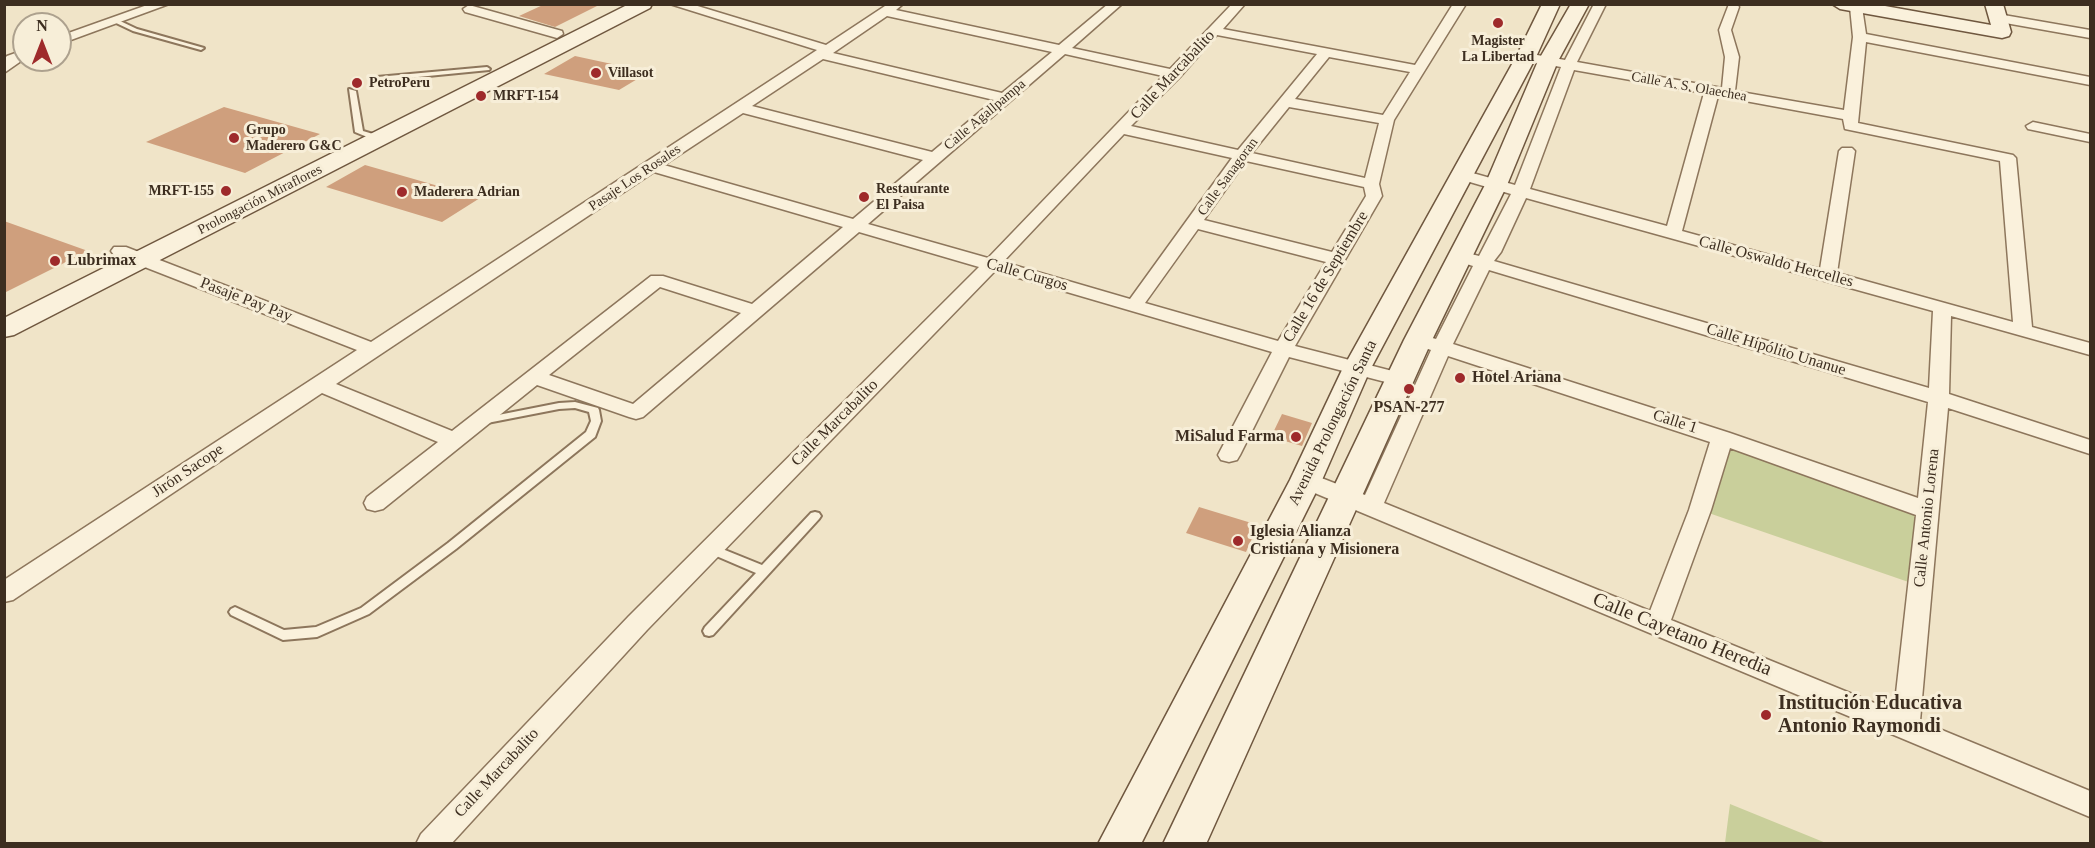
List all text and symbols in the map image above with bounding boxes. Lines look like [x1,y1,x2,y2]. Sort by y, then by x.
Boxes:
north arrow [12,12,72,72]
marker: Magister La Libertad [1491,16,1505,30]
text: N [36,17,48,34]
street label: Calle Marcabalito [1127,26,1219,124]
place label: Magister La Libertad [1462,33,1534,66]
place label: Villasot [608,65,653,81]
marker: Villasot [589,66,603,80]
street label: Calle A. S. Olaechea [1630,69,1748,105]
place label: PetroPeru [369,75,430,91]
marker: PetroPeru [350,76,364,90]
street label: Calle Agallpampa [941,76,1029,154]
place label: MRFT-154 [493,88,559,104]
marker: MRFT-154 [474,89,488,103]
place label: Grupo Maderero G&C [246,122,342,154]
marker: Grupo Maderero G&C [227,131,241,145]
street label: Calle Sanagoran [1194,135,1262,219]
street label: Pasaje Los Rosales [586,141,684,215]
street label: Prolongación Miraflores [195,161,325,239]
place label: Restaurante El Paisa [876,181,949,214]
place label: MRFT-155 [148,183,214,199]
marker: MRFT-155 [219,184,233,198]
place label: Maderera Adrian [414,184,520,200]
marker: Maderera Adrian [395,185,409,199]
marker: Restaurante El Paisa [857,190,871,204]
street label: Calle 16 de Septiembre [1279,208,1373,346]
street label: Calle Oswaldo Hercelles [1697,232,1855,292]
place label: Lubrimax [67,251,136,271]
marker: Lubrimax [48,254,62,268]
street label: Calle Curgos [984,254,1070,296]
street label: Pasaje Pay Pay [197,274,295,326]
street label: Calle Hipólito Unanue [1704,320,1848,380]
street label: Avenida Prolongación Santa [1285,337,1381,509]
place label: Hotel Ariana [1472,368,1561,388]
marker: Hotel Ariana [1453,371,1467,385]
street label: Calle Marcabalito [788,376,882,470]
marker: PSAN-277 [1402,382,1416,396]
place label: PSAN-277 [1373,398,1445,418]
street label: Calle 1 [1650,406,1700,438]
place label: MiSalud Farma [1175,427,1284,447]
marker: MiSalud Farma [1289,430,1303,444]
street label: Jirón Sacope [149,440,227,502]
street label: Calle Antonio Lorena [1910,448,1944,588]
place label: Iglesia Alianza Cristiana y Misionera [1250,522,1399,560]
marker: Iglesia Alianza Cristiana y Misionera [1231,534,1245,548]
street label: Calle Cayetano Heredia [1589,588,1775,682]
place label: Institución Educativa Antonio Raymondi [1778,692,1962,739]
marker: Institución Educativa Antonio Raymondi [1759,708,1773,722]
street label: Calle Marcabalito [451,724,543,822]

